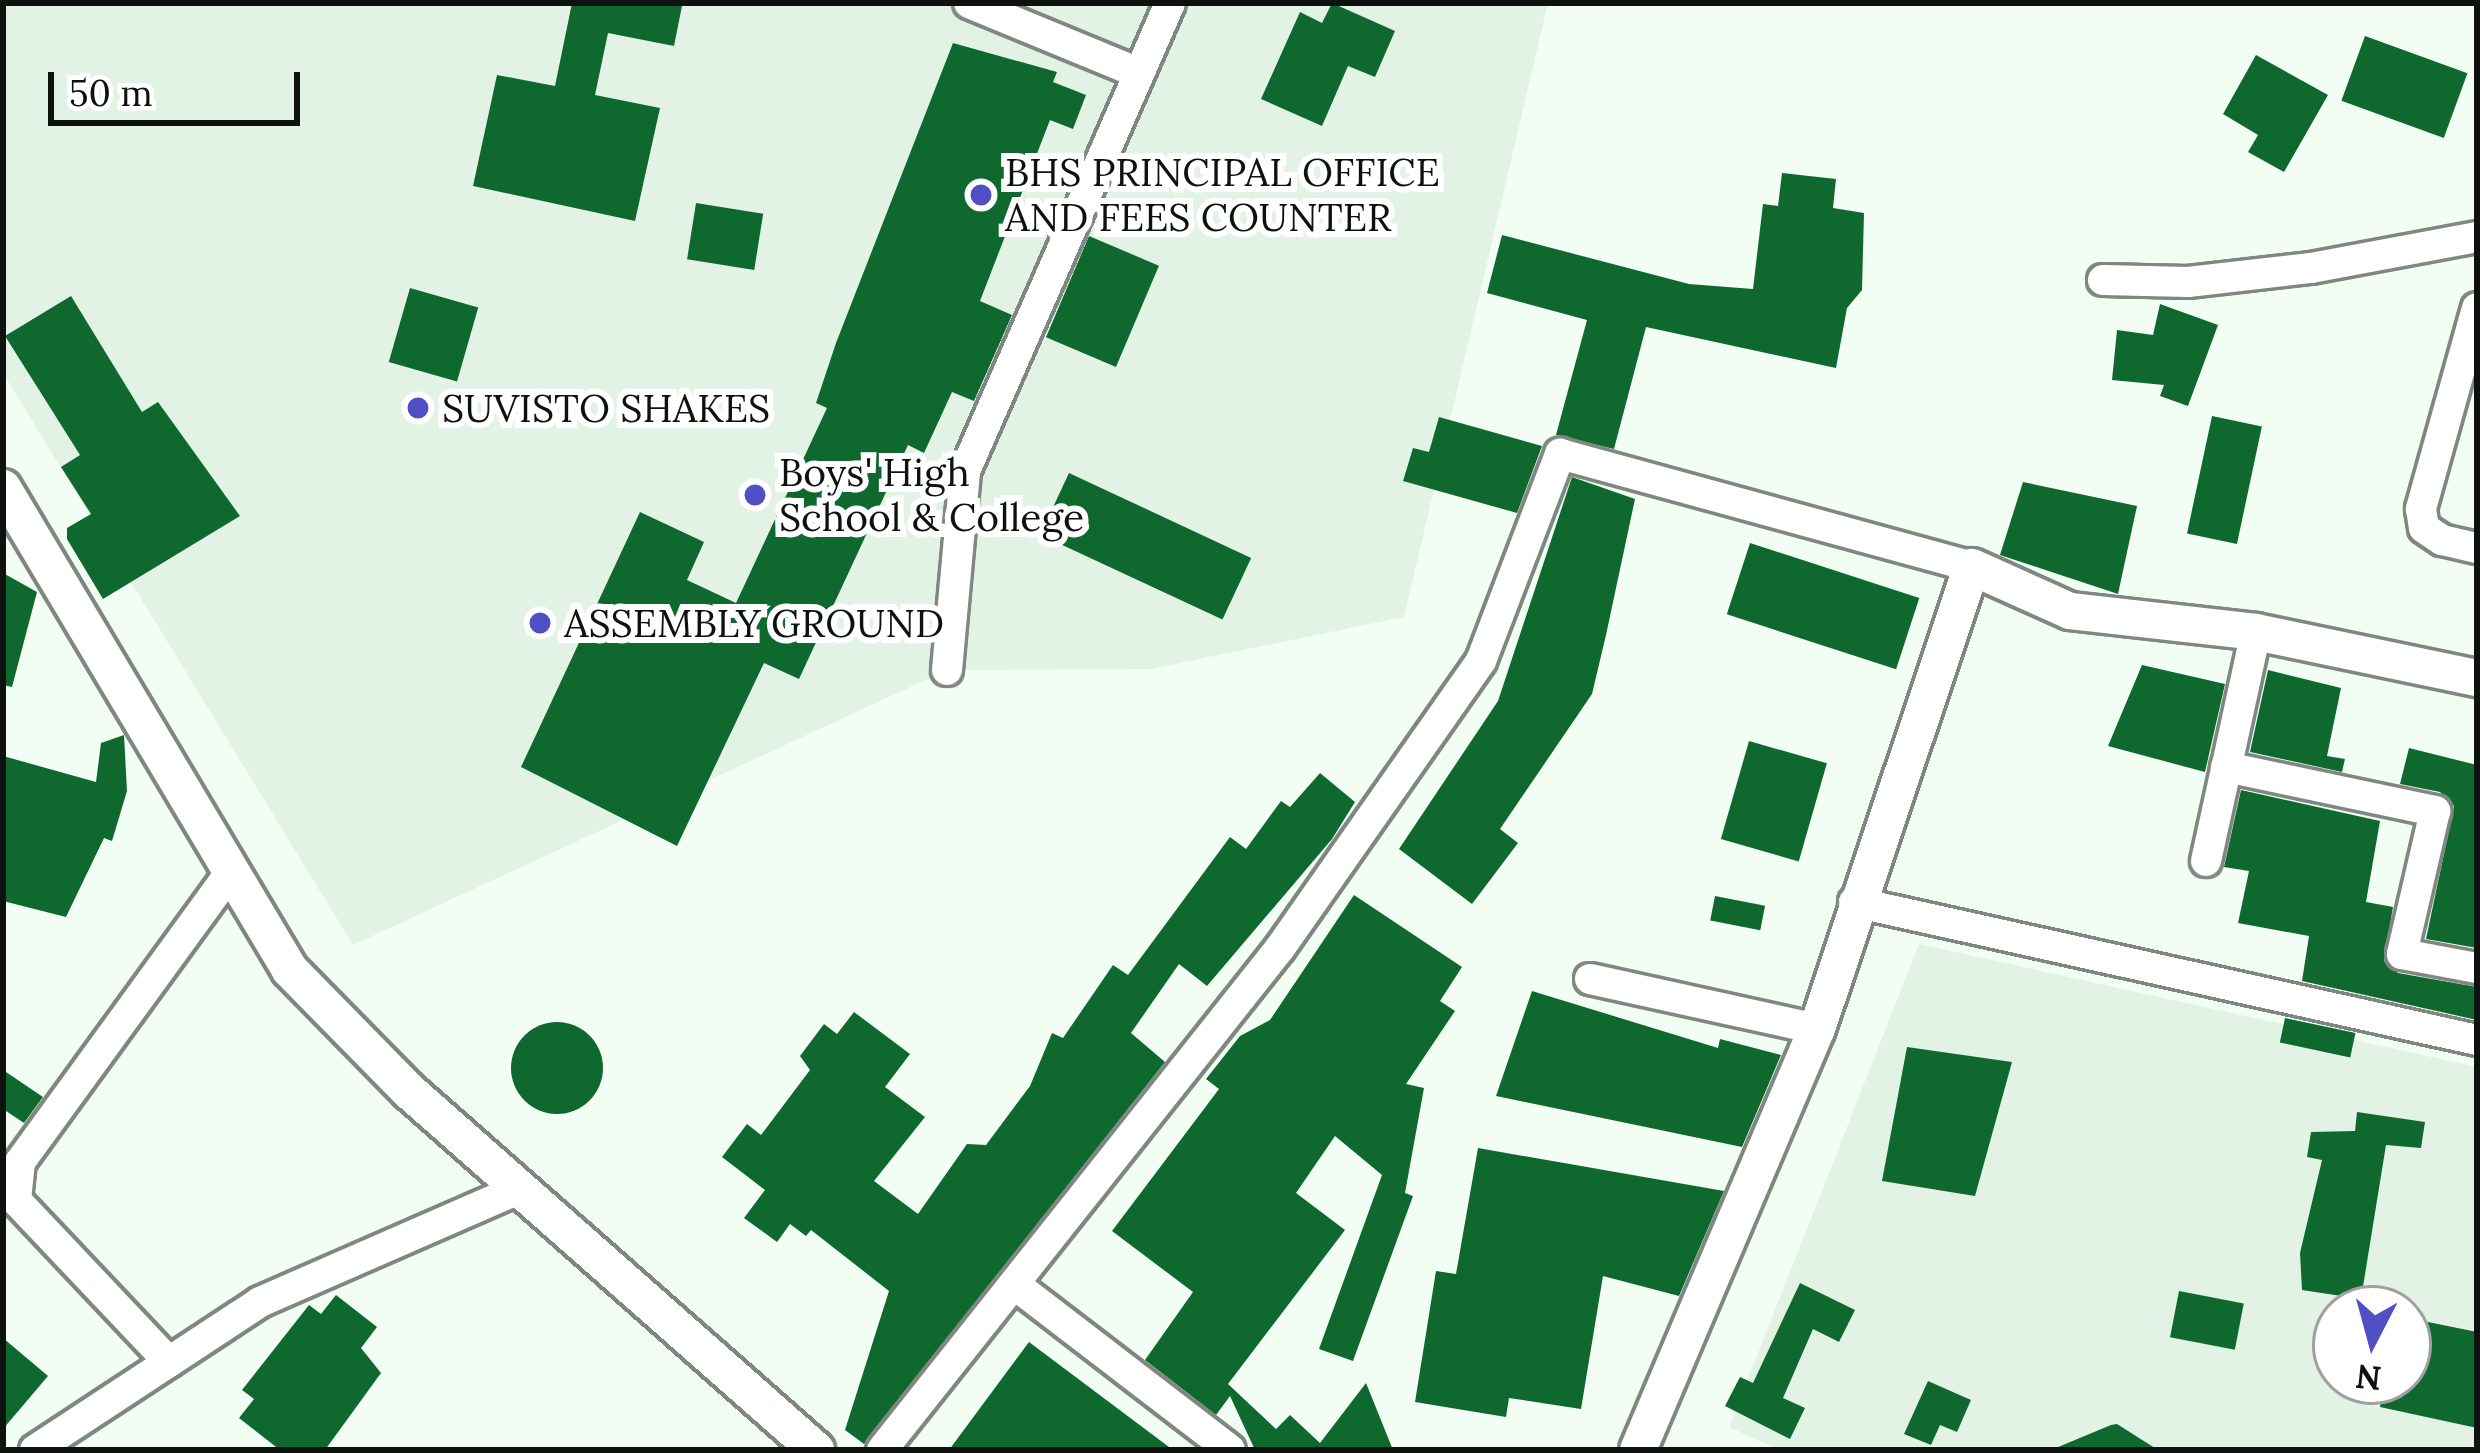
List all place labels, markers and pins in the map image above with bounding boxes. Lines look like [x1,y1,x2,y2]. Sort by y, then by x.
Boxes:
place label: BHS PRINCIPAL OFFICE AND FEES COUNTER [1005,150,1440,241]
marker: BHS PRINCIPAL OFFICE AND FEES COUNTER [968,182,994,208]
place label: SUVISTO SHAKES [442,385,770,431]
marker: SUVISTO SHAKES [405,395,431,421]
place label: Boys' High School & College [779,450,1084,541]
marker: Boys' High School & College [742,482,768,508]
place label: ASSEMBLY GROUND [564,600,944,646]
marker: ASSEMBLY GROUND [527,610,553,636]

